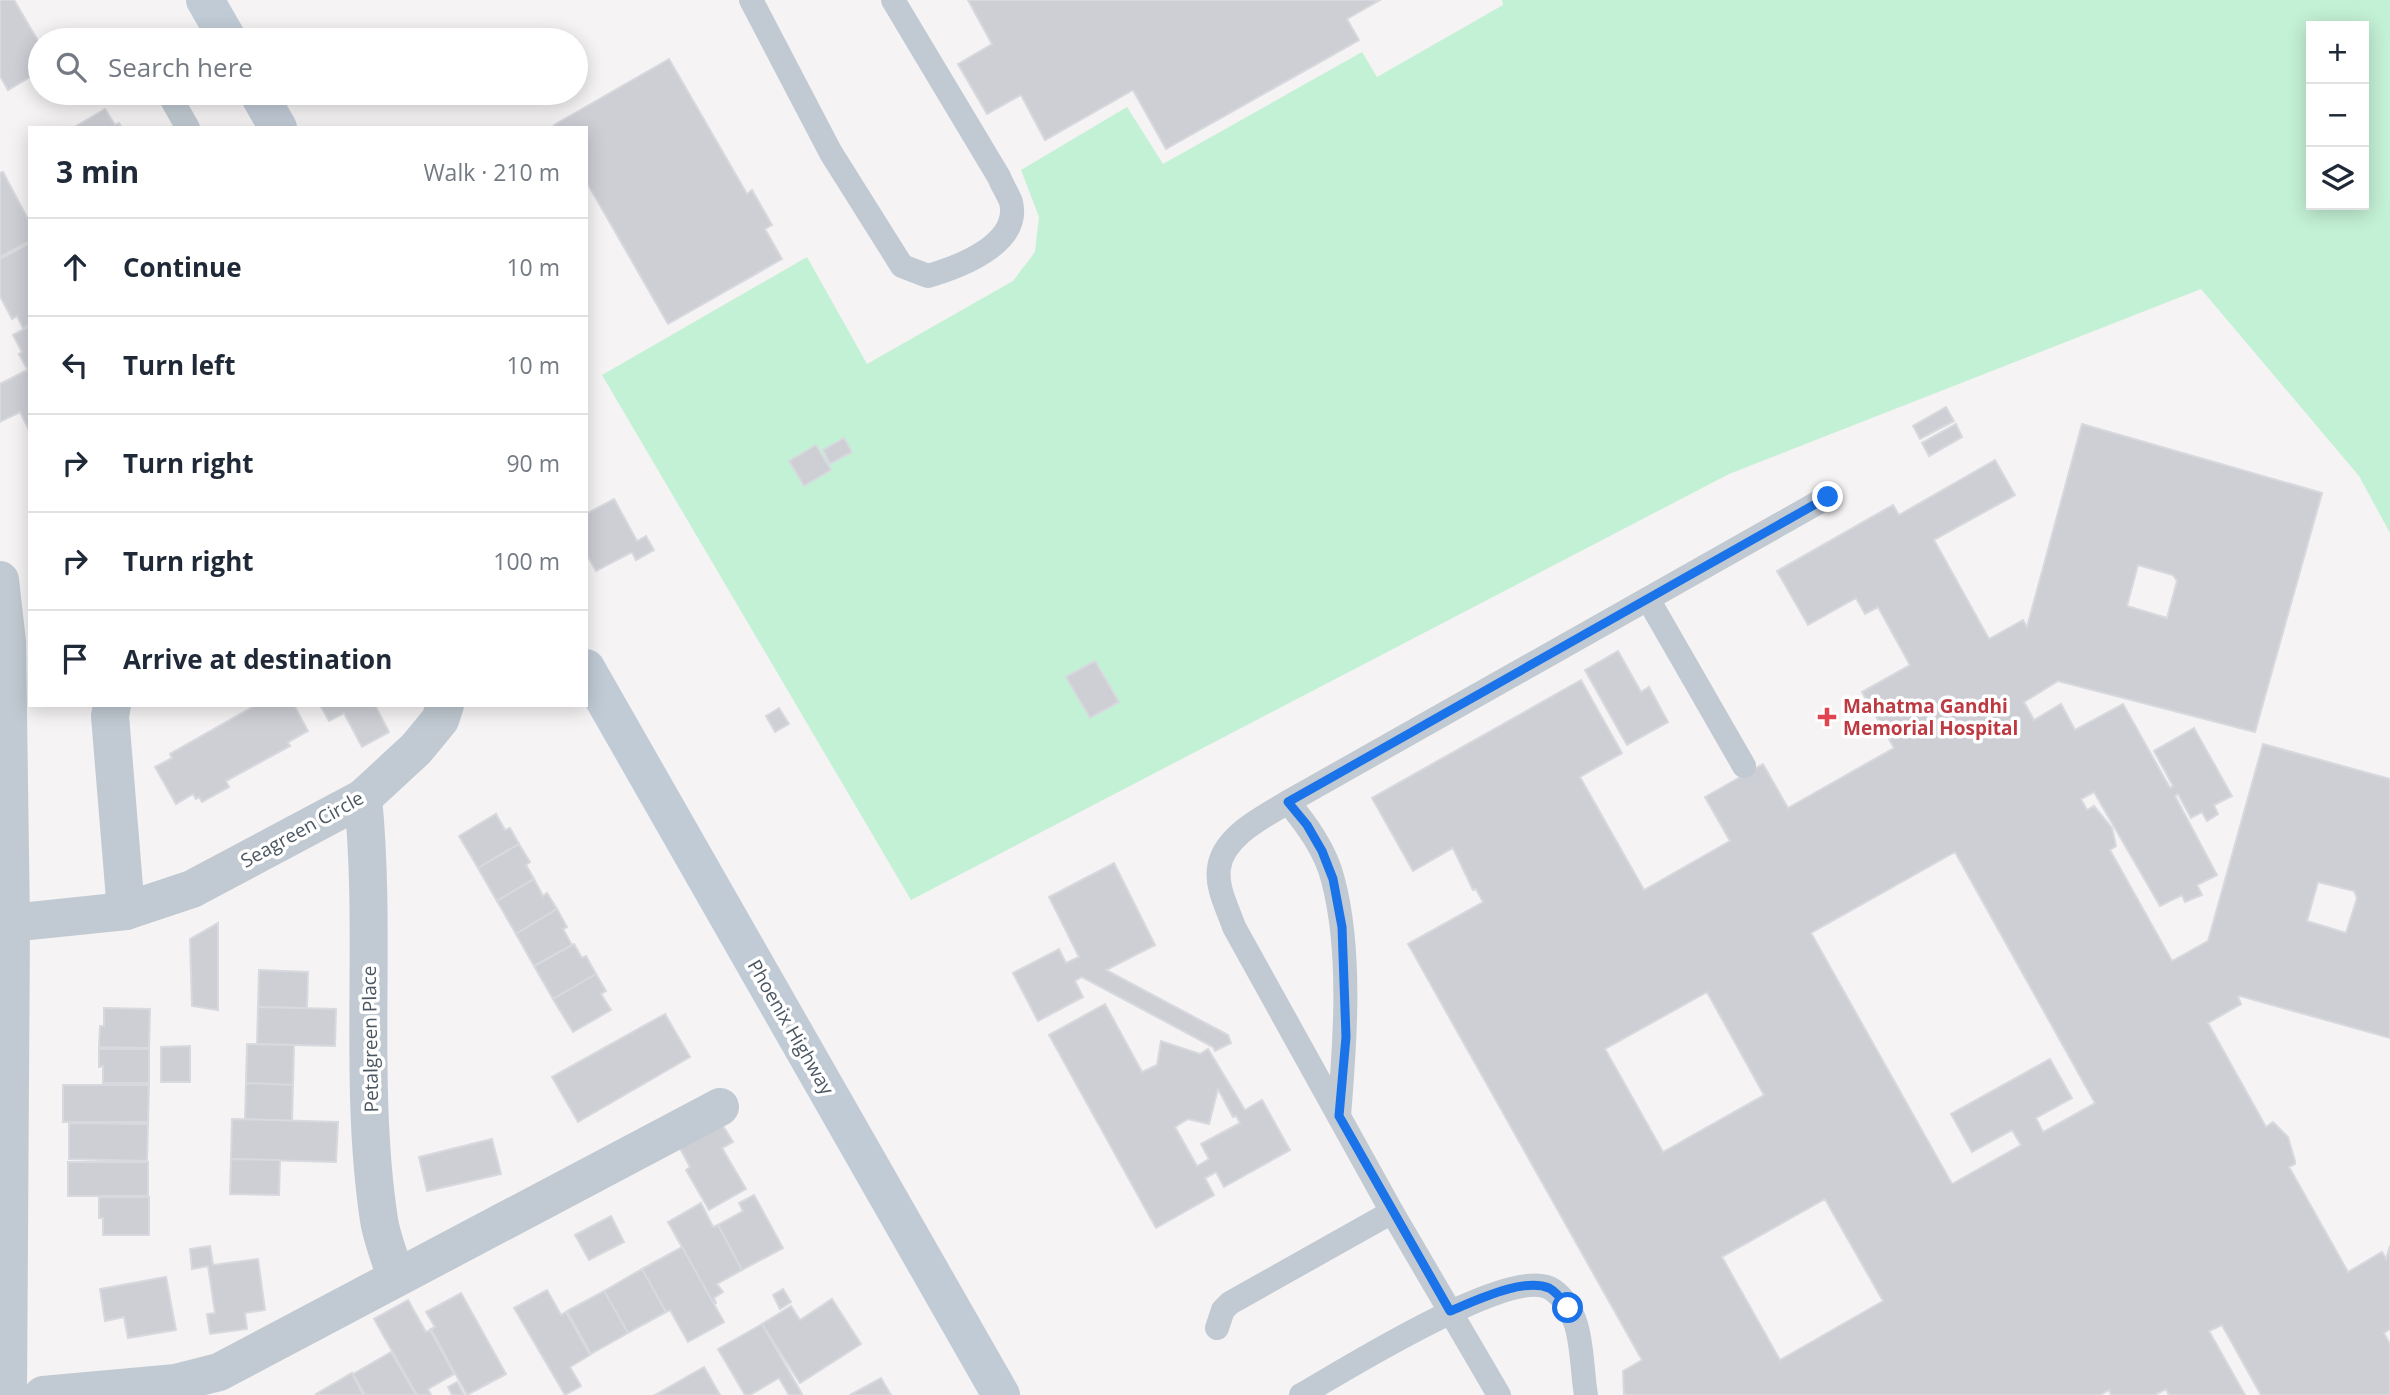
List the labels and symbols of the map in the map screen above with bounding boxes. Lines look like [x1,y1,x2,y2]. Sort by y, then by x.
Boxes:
route end [1812,481,1843,512]
place label: Mahatma Gandhi Memorial Hospital [1843,693,2018,741]
marker: Mahatma Gandhi Memorial Hospital [1817,707,1837,727]
street label: Seagreen Circle [236,784,368,874]
street label: Phoenix Highway [742,955,841,1100]
street label: Petalgreen Place [356,965,384,1113]
route start [1552,1292,1583,1323]

